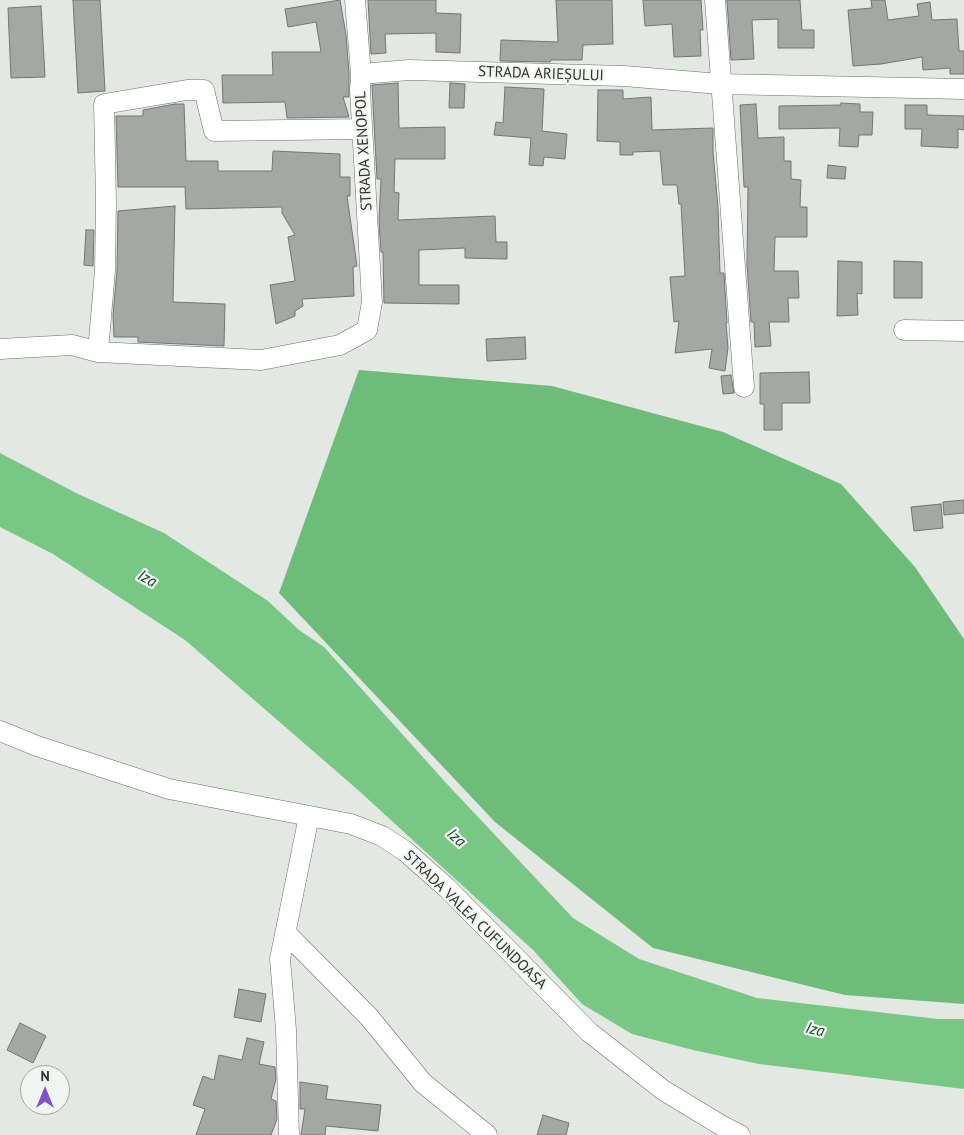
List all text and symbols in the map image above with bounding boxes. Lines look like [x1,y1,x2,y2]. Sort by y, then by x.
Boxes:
street label: STRADA ARIEȘULUI [478,63,604,85]
street label: STRADA XENOPOL [352,91,376,211]
water label: Iza [134,566,160,592]
water label: Iza [443,825,469,851]
street label: STRADA VALEA CUFUNDOASA [400,847,550,993]
water label: Iza [804,1018,826,1042]
north arrow [20,1065,70,1115]
text: N [40,1067,50,1085]

